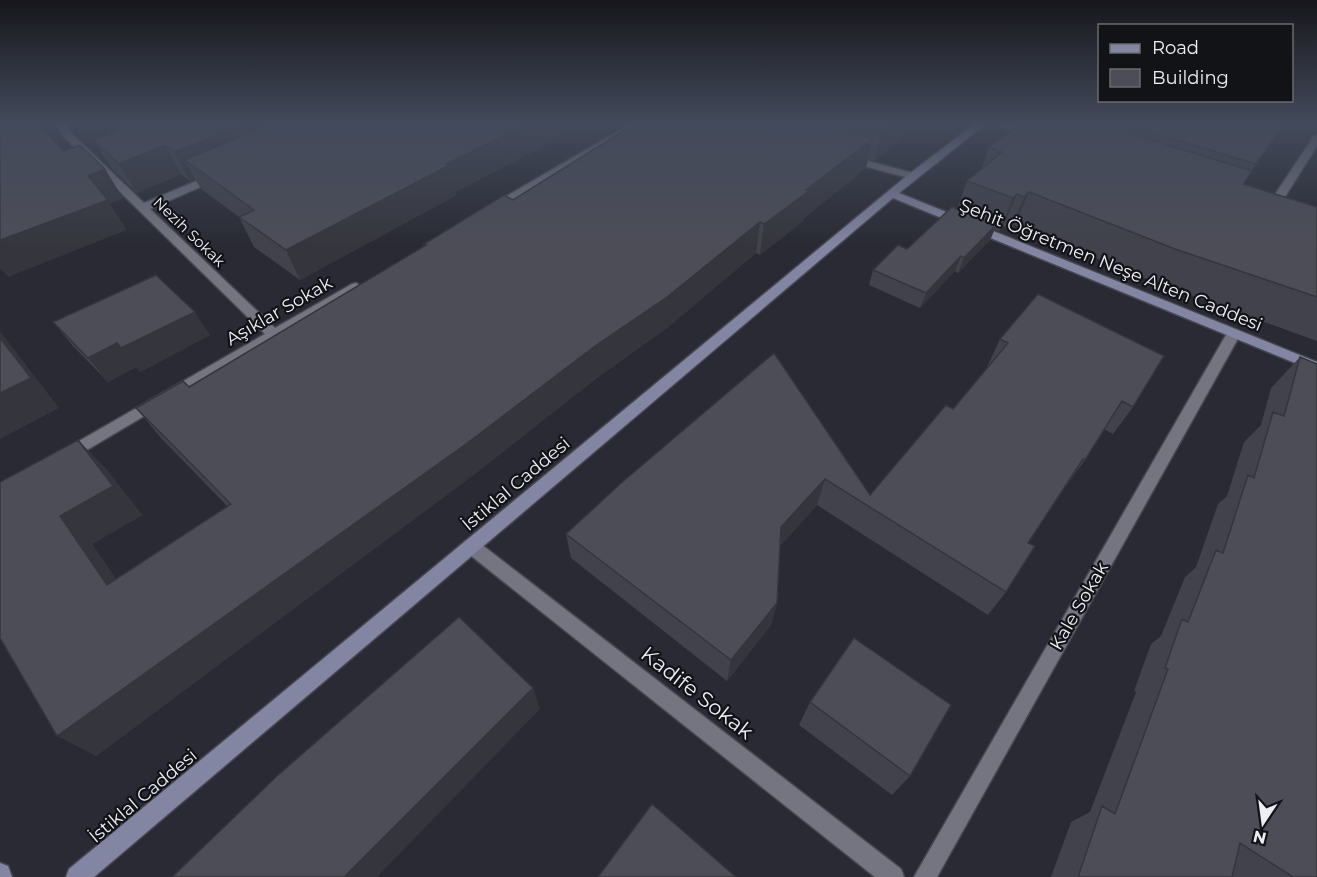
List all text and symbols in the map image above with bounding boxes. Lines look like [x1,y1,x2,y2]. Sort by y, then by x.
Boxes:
legend [1098,24,1293,102]
text: Road [1152,37,1199,59]
text: Building [1152,67,1229,89]
street label: Nezih Sokak [150,193,229,271]
street label: Şehit Öğretmen Neşe Alten Caddesi [956,194,1266,336]
street label: Aşıklar Sokak [222,272,336,350]
street label: İstiklal Caddesi [457,432,575,536]
street label: Kale Sokak [1045,558,1113,654]
street label: Kadife Sokak [636,641,759,744]
street label: İstiklal Caddesi [84,744,202,848]
north arrow [1233,793,1293,853]
text: N [1251,826,1268,848]

